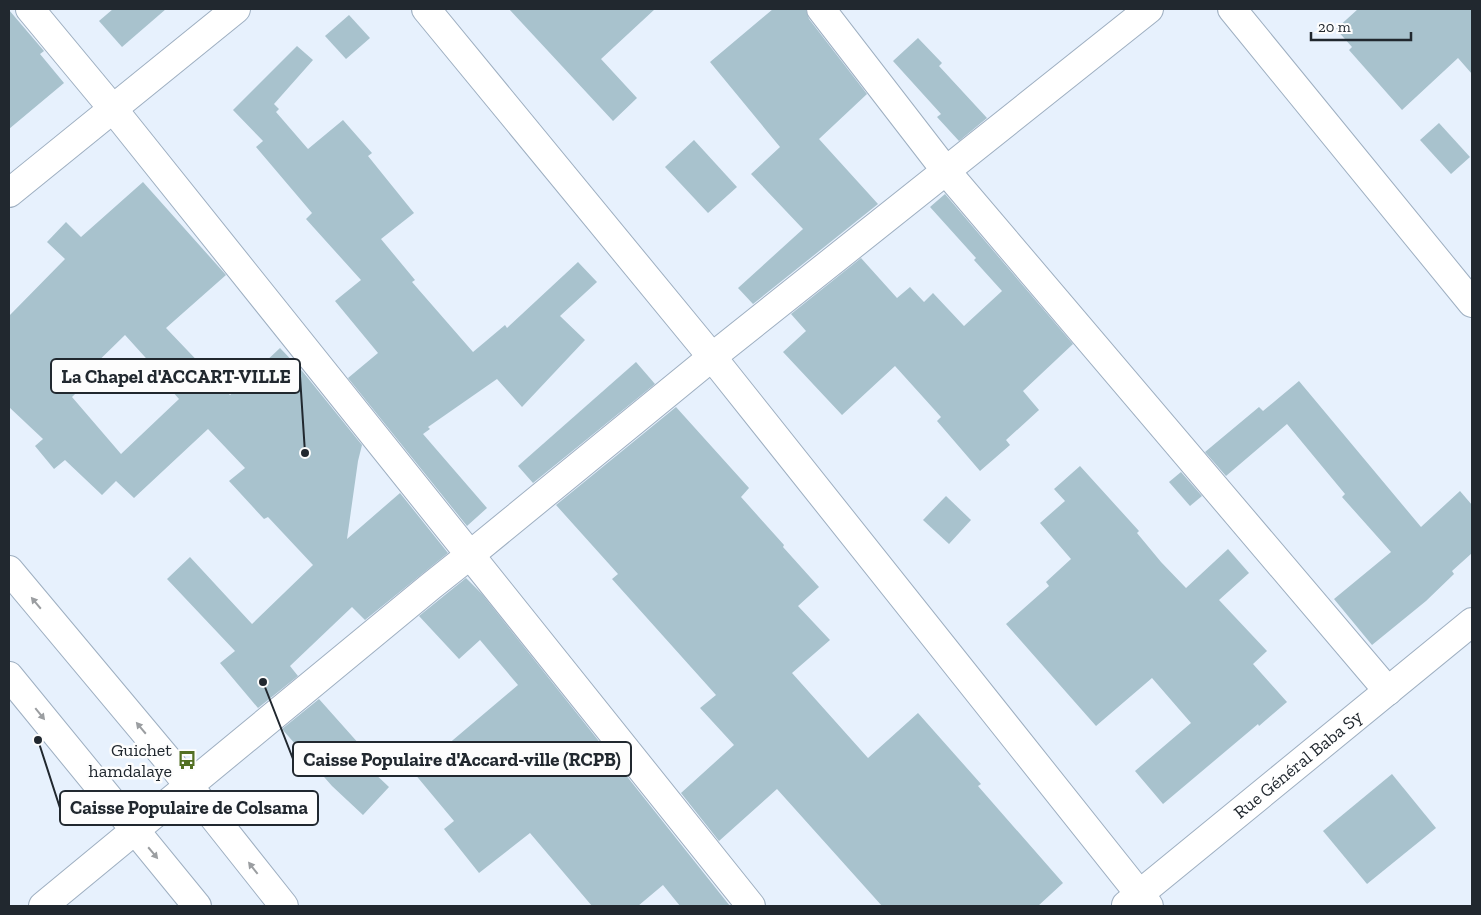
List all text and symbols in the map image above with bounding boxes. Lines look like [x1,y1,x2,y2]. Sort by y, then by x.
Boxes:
scale bar [1311,10,1411,42]
text: 20 m [1318,18,1351,36]
callout: La Chapel d'ACCART-VILLE [51,359,300,393]
text: La Chapel d'ACCART-VILLE [61,365,291,388]
one-way arrow [31,597,42,610]
street label: Rue Général Baba Sy [1229,705,1367,823]
one-way arrow [34,707,45,720]
one-way arrow [135,721,146,734]
place label: Guichet hamdalaye [89,739,172,782]
callout: Caisse Populaire d'Accard-ville (RCPB) [293,742,631,776]
text: Caisse Populaire d'Accard-ville (RCPB) [303,748,621,771]
bus stop icon: Guichet hamdalaye [176,749,198,771]
callout: Caisse Populaire de Colsama [60,791,318,825]
text: Caisse Populaire de Colsama [70,796,308,819]
one-way arrow [148,847,159,860]
one-way arrow [248,862,259,875]

